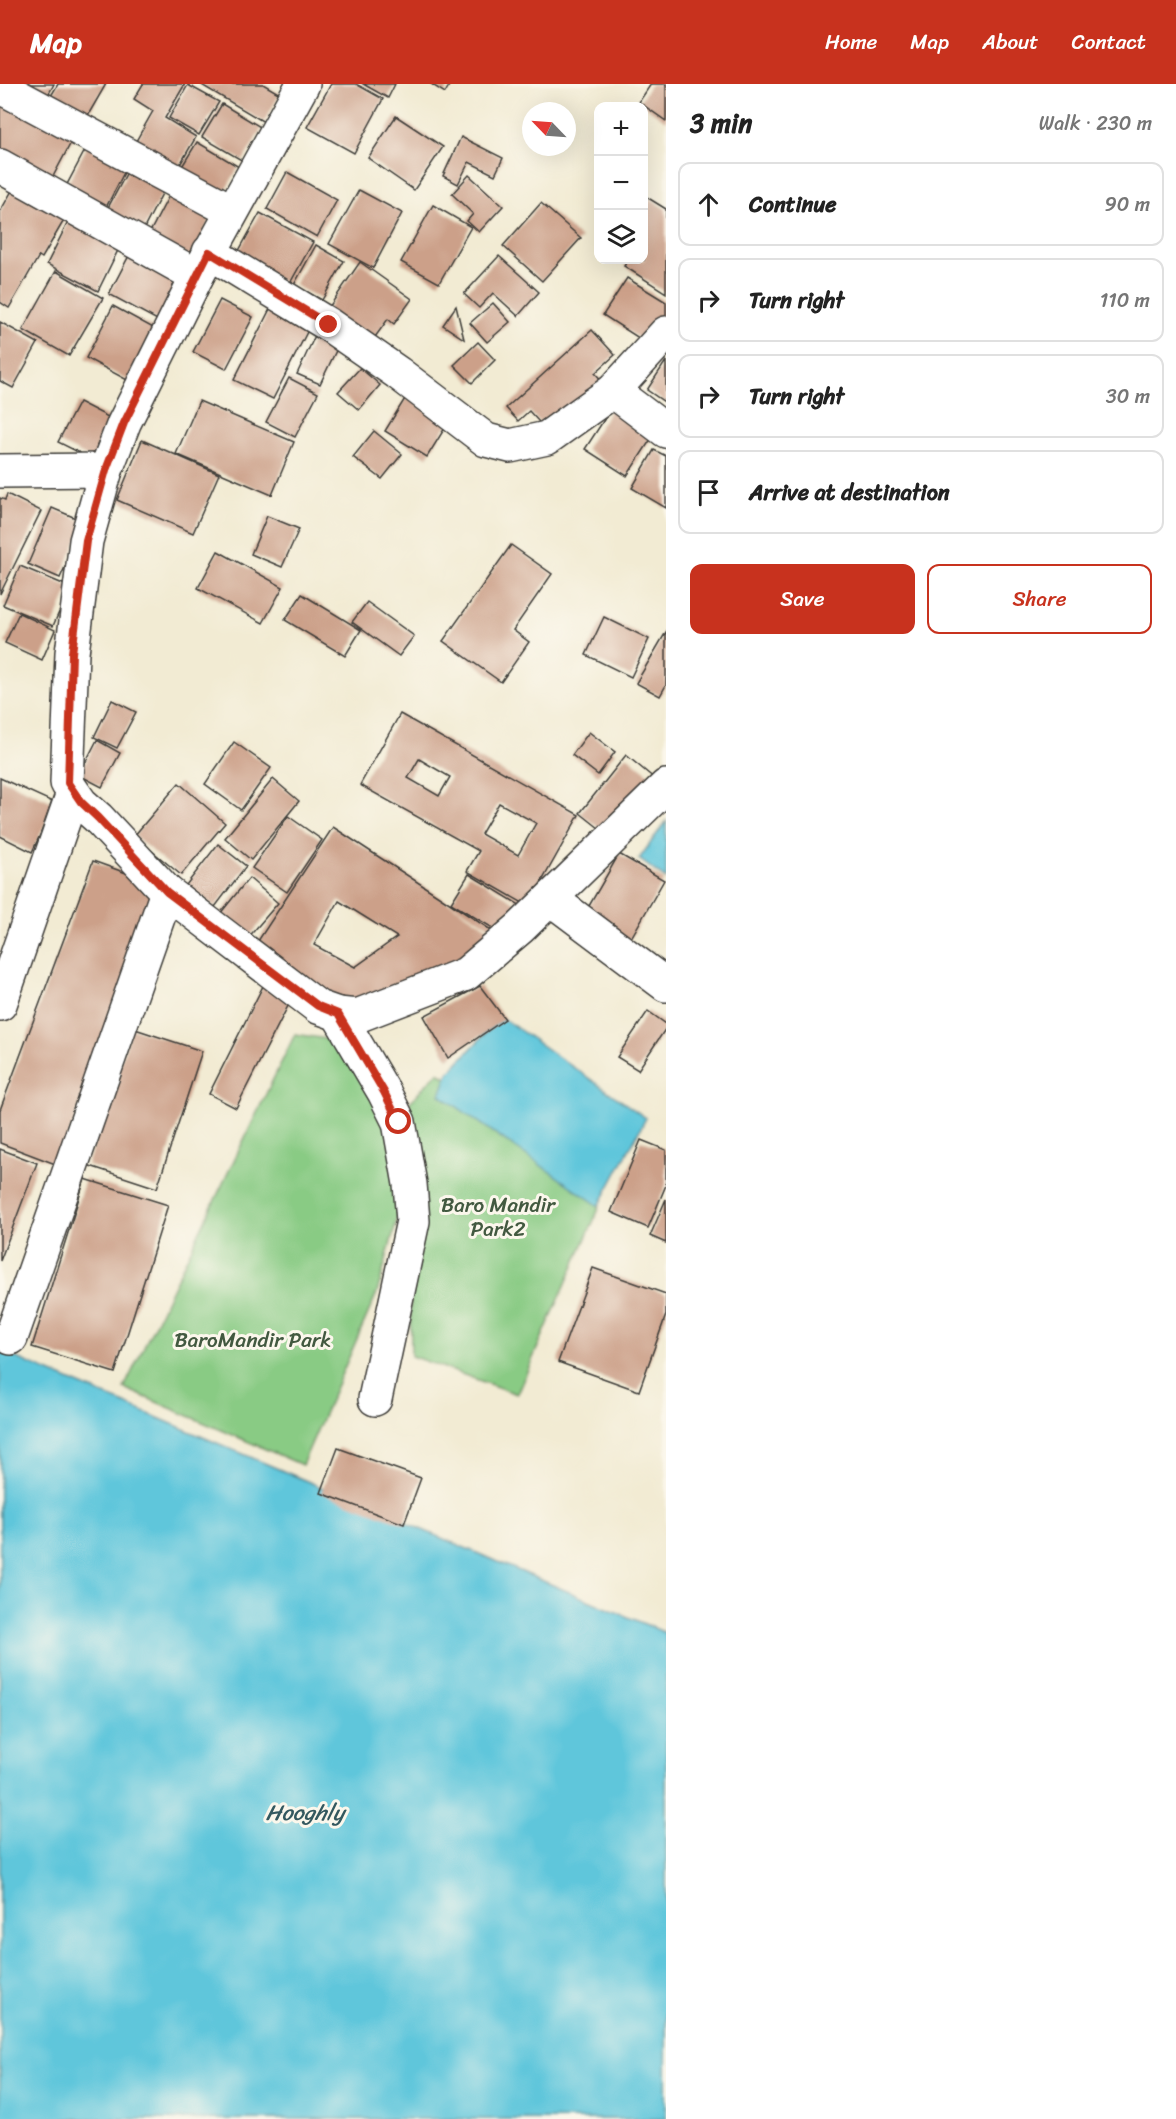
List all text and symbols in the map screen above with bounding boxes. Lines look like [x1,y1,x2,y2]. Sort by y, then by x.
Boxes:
text: Map [30,18,82,67]
text: Home [825,23,877,61]
text: Map [910,23,949,61]
text: About [982,23,1039,61]
text: Contact [1072,23,1146,61]
text: 3 min [690,100,752,146]
north arrow [522,102,576,156]
map controls [594,102,648,264]
button: + [594,102,648,156]
text: Walk · 230 m [1039,106,1152,141]
button: − [594,156,648,210]
text: Continue [749,185,837,224]
text: 90 m [1105,187,1150,222]
icon: ahead [692,188,725,221]
button: layers [594,210,648,264]
text: Turn right [749,281,844,320]
text: 110 m [1100,283,1150,318]
icon: right [692,284,725,317]
route end [315,311,341,337]
text: Turn right [749,377,844,416]
text: 30 m [1106,379,1150,414]
icon: right [692,380,725,413]
text: Arrive at destination [749,473,950,512]
icon: arrive [692,476,725,509]
button: Save [690,564,915,634]
button: Share [927,564,1152,634]
route start [385,1108,411,1134]
park label: Baro Mandir Park2 [441,1186,556,1248]
park label: BaroMandir Park [175,1321,331,1359]
water label: Hooghly [266,1793,348,1832]

